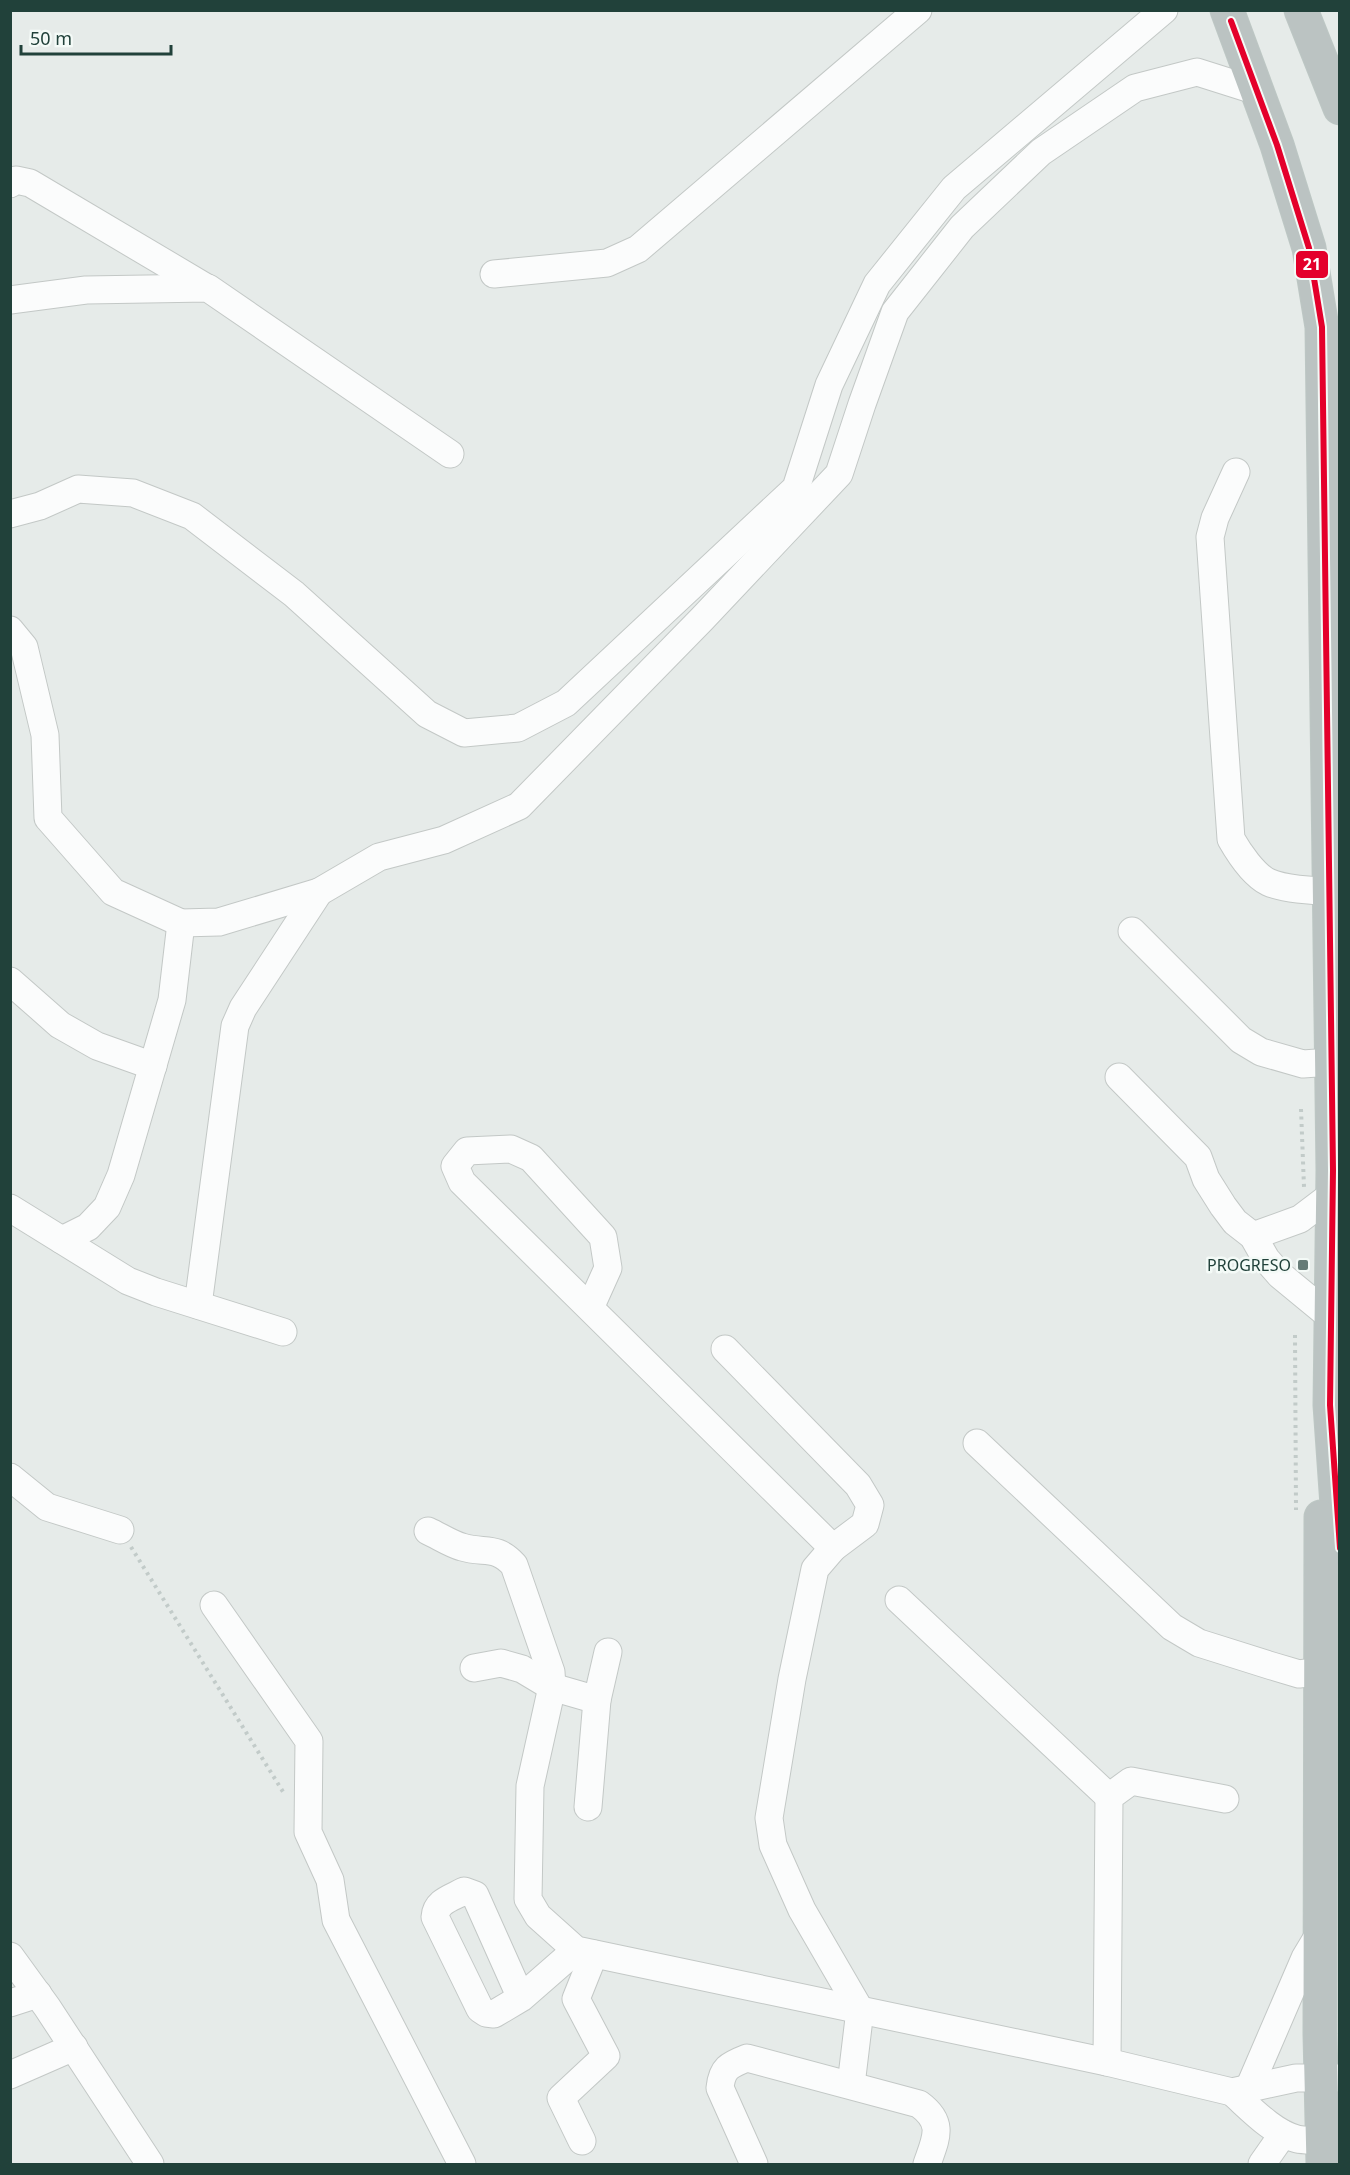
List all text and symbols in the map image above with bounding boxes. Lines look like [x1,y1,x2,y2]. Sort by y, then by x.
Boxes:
scale bar [21,18,171,56]
text: 50 m [30,26,72,50]
line badge: 21 [1295,250,1329,279]
text: 21 [1303,253,1321,275]
place label: PROGRESO [1207,1254,1291,1276]
marker: PROGRESO [1296,1258,1310,1272]

